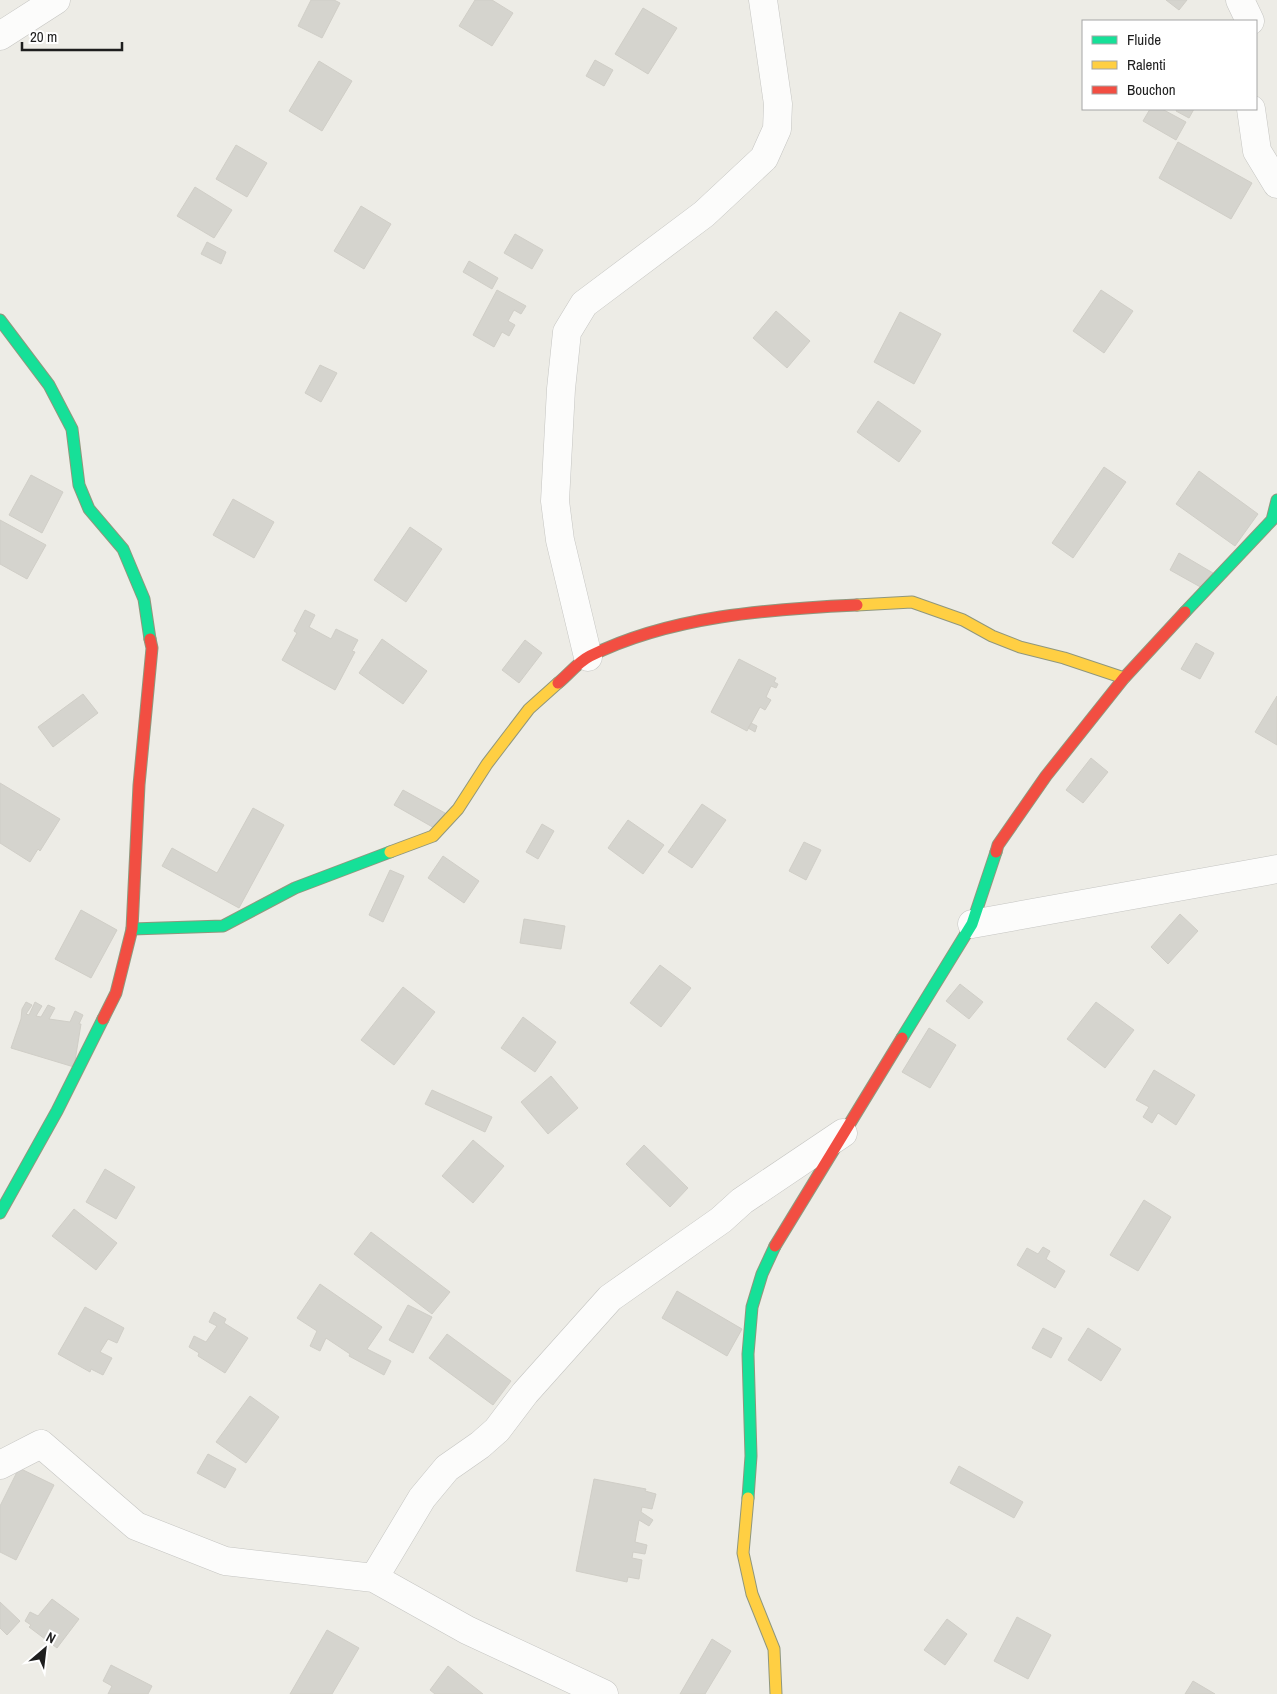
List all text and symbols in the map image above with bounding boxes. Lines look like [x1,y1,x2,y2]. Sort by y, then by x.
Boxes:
scale bar [22,20,122,52]
legend [1082,20,1257,110]
text: 20 m [30,26,57,47]
text: Fluide [1127,29,1161,50]
text: Ralenti [1127,54,1166,75]
text: Bouchon [1127,79,1176,100]
north arrow [20,1624,70,1674]
text: N [43,1628,59,1647]

